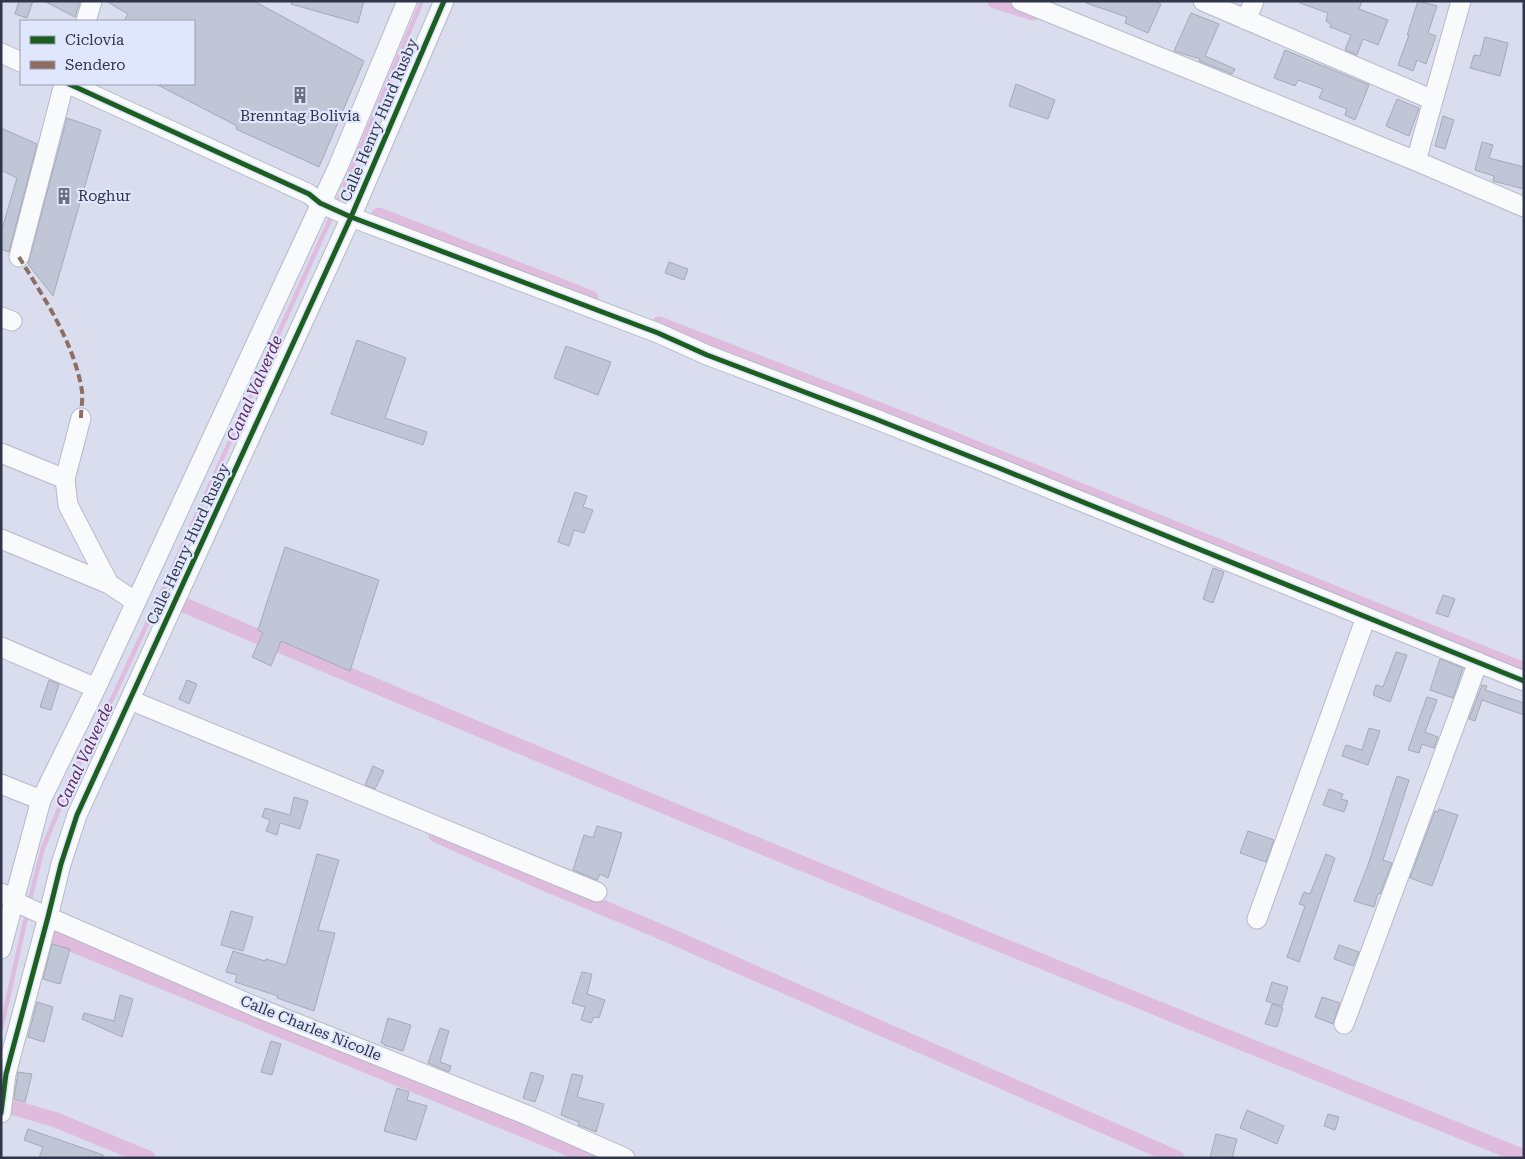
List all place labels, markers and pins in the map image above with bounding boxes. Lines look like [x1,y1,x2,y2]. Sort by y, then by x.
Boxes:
building icon: Brenntag Bolivia [290,85,310,105]
place label: Brenntag Bolivia [240,107,360,125]
building icon: Roghur [54,186,74,206]
place label: Roghur [78,187,131,205]

